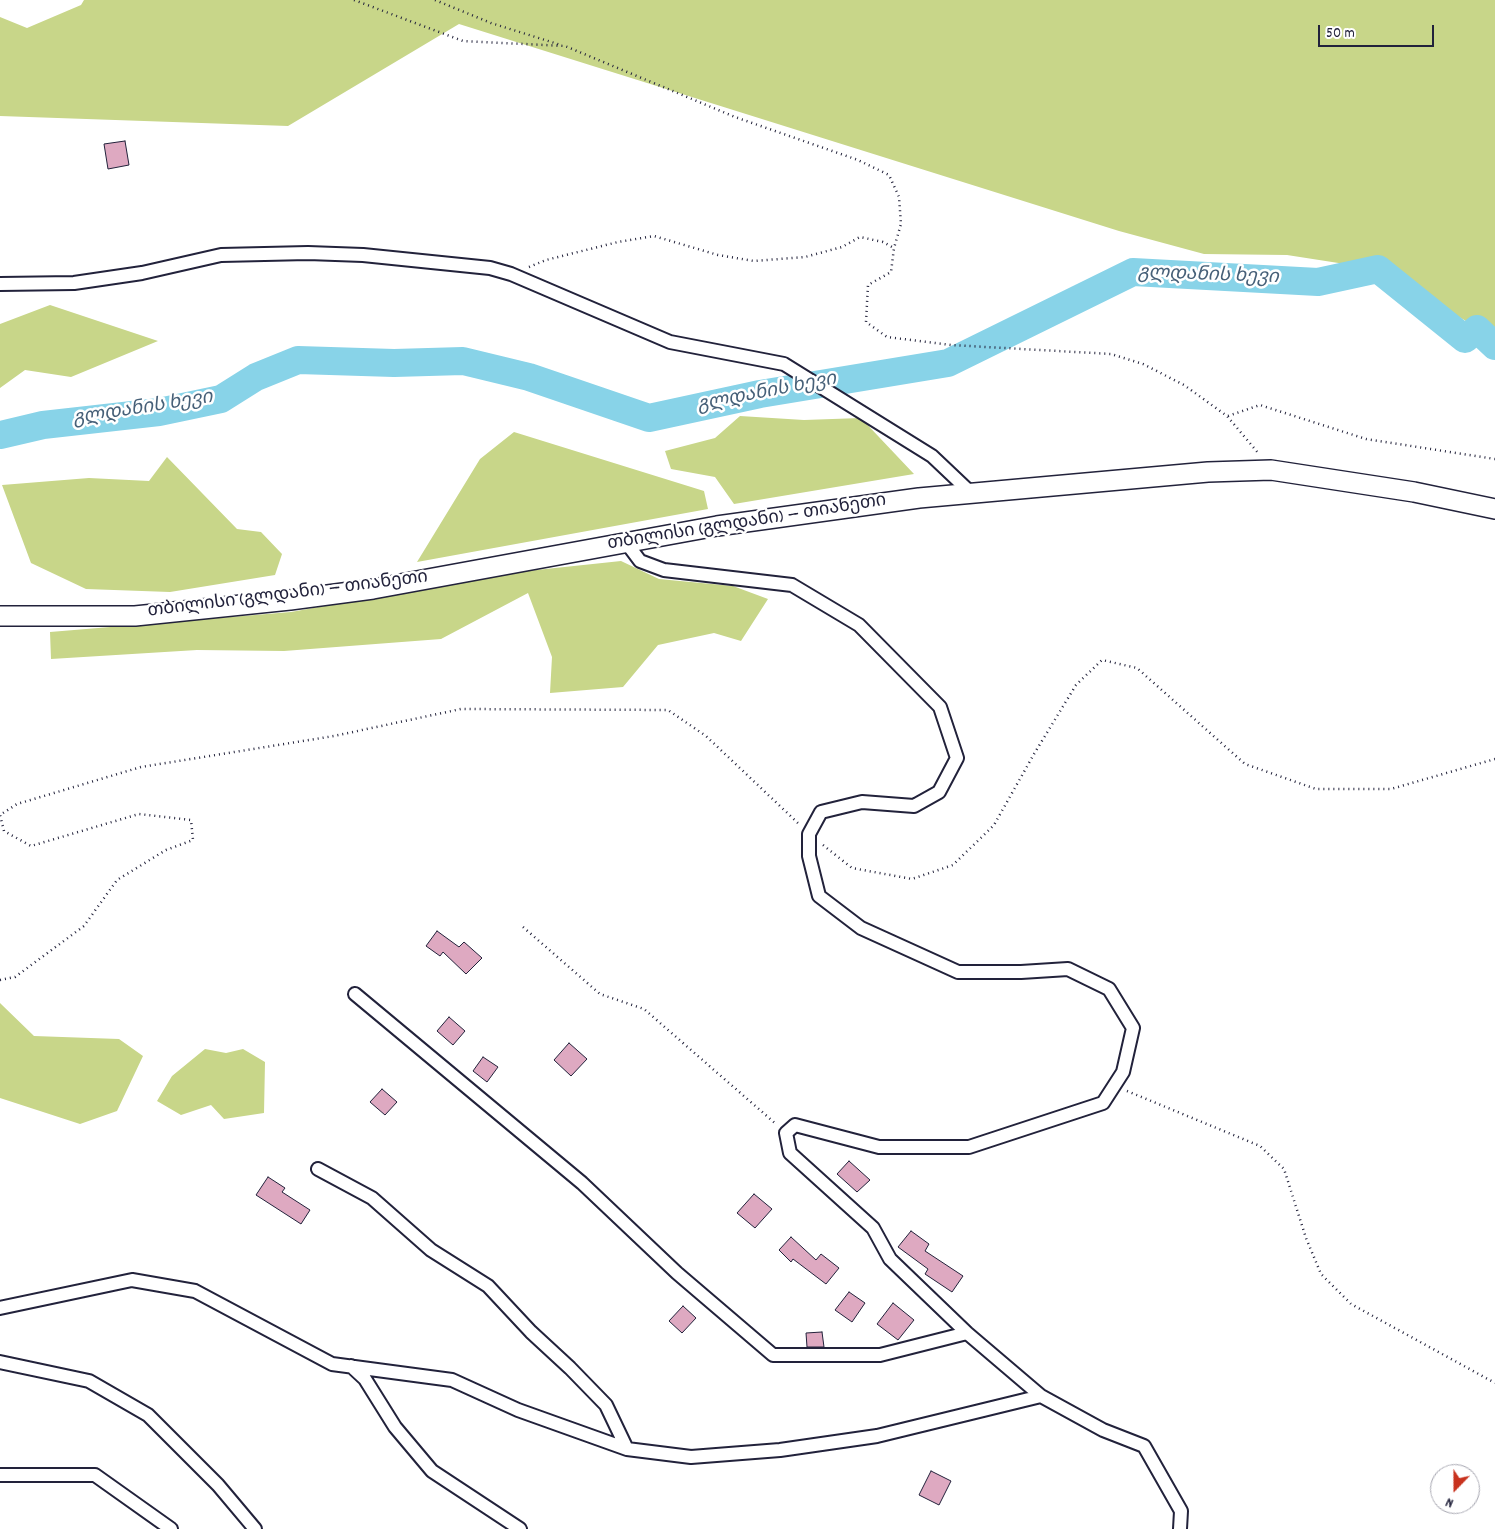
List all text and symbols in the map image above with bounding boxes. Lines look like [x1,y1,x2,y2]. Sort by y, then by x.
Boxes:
scale bar [1320,15,1436,47]
text: 50 m [1326,23,1355,45]
water label: გლდანის ხევი [1137,263,1279,291]
water label: გლდანის ხევი [696,369,838,419]
water label: გლდანის ხევი [72,388,214,432]
street label: თბილისი (გლდანი) — თიანეთი [606,491,888,557]
street label: თბილისი (გლდანი) — თიანეთი [147,568,429,624]
north arrow [1430,1464,1480,1514]
text: N [1443,1491,1457,1513]

